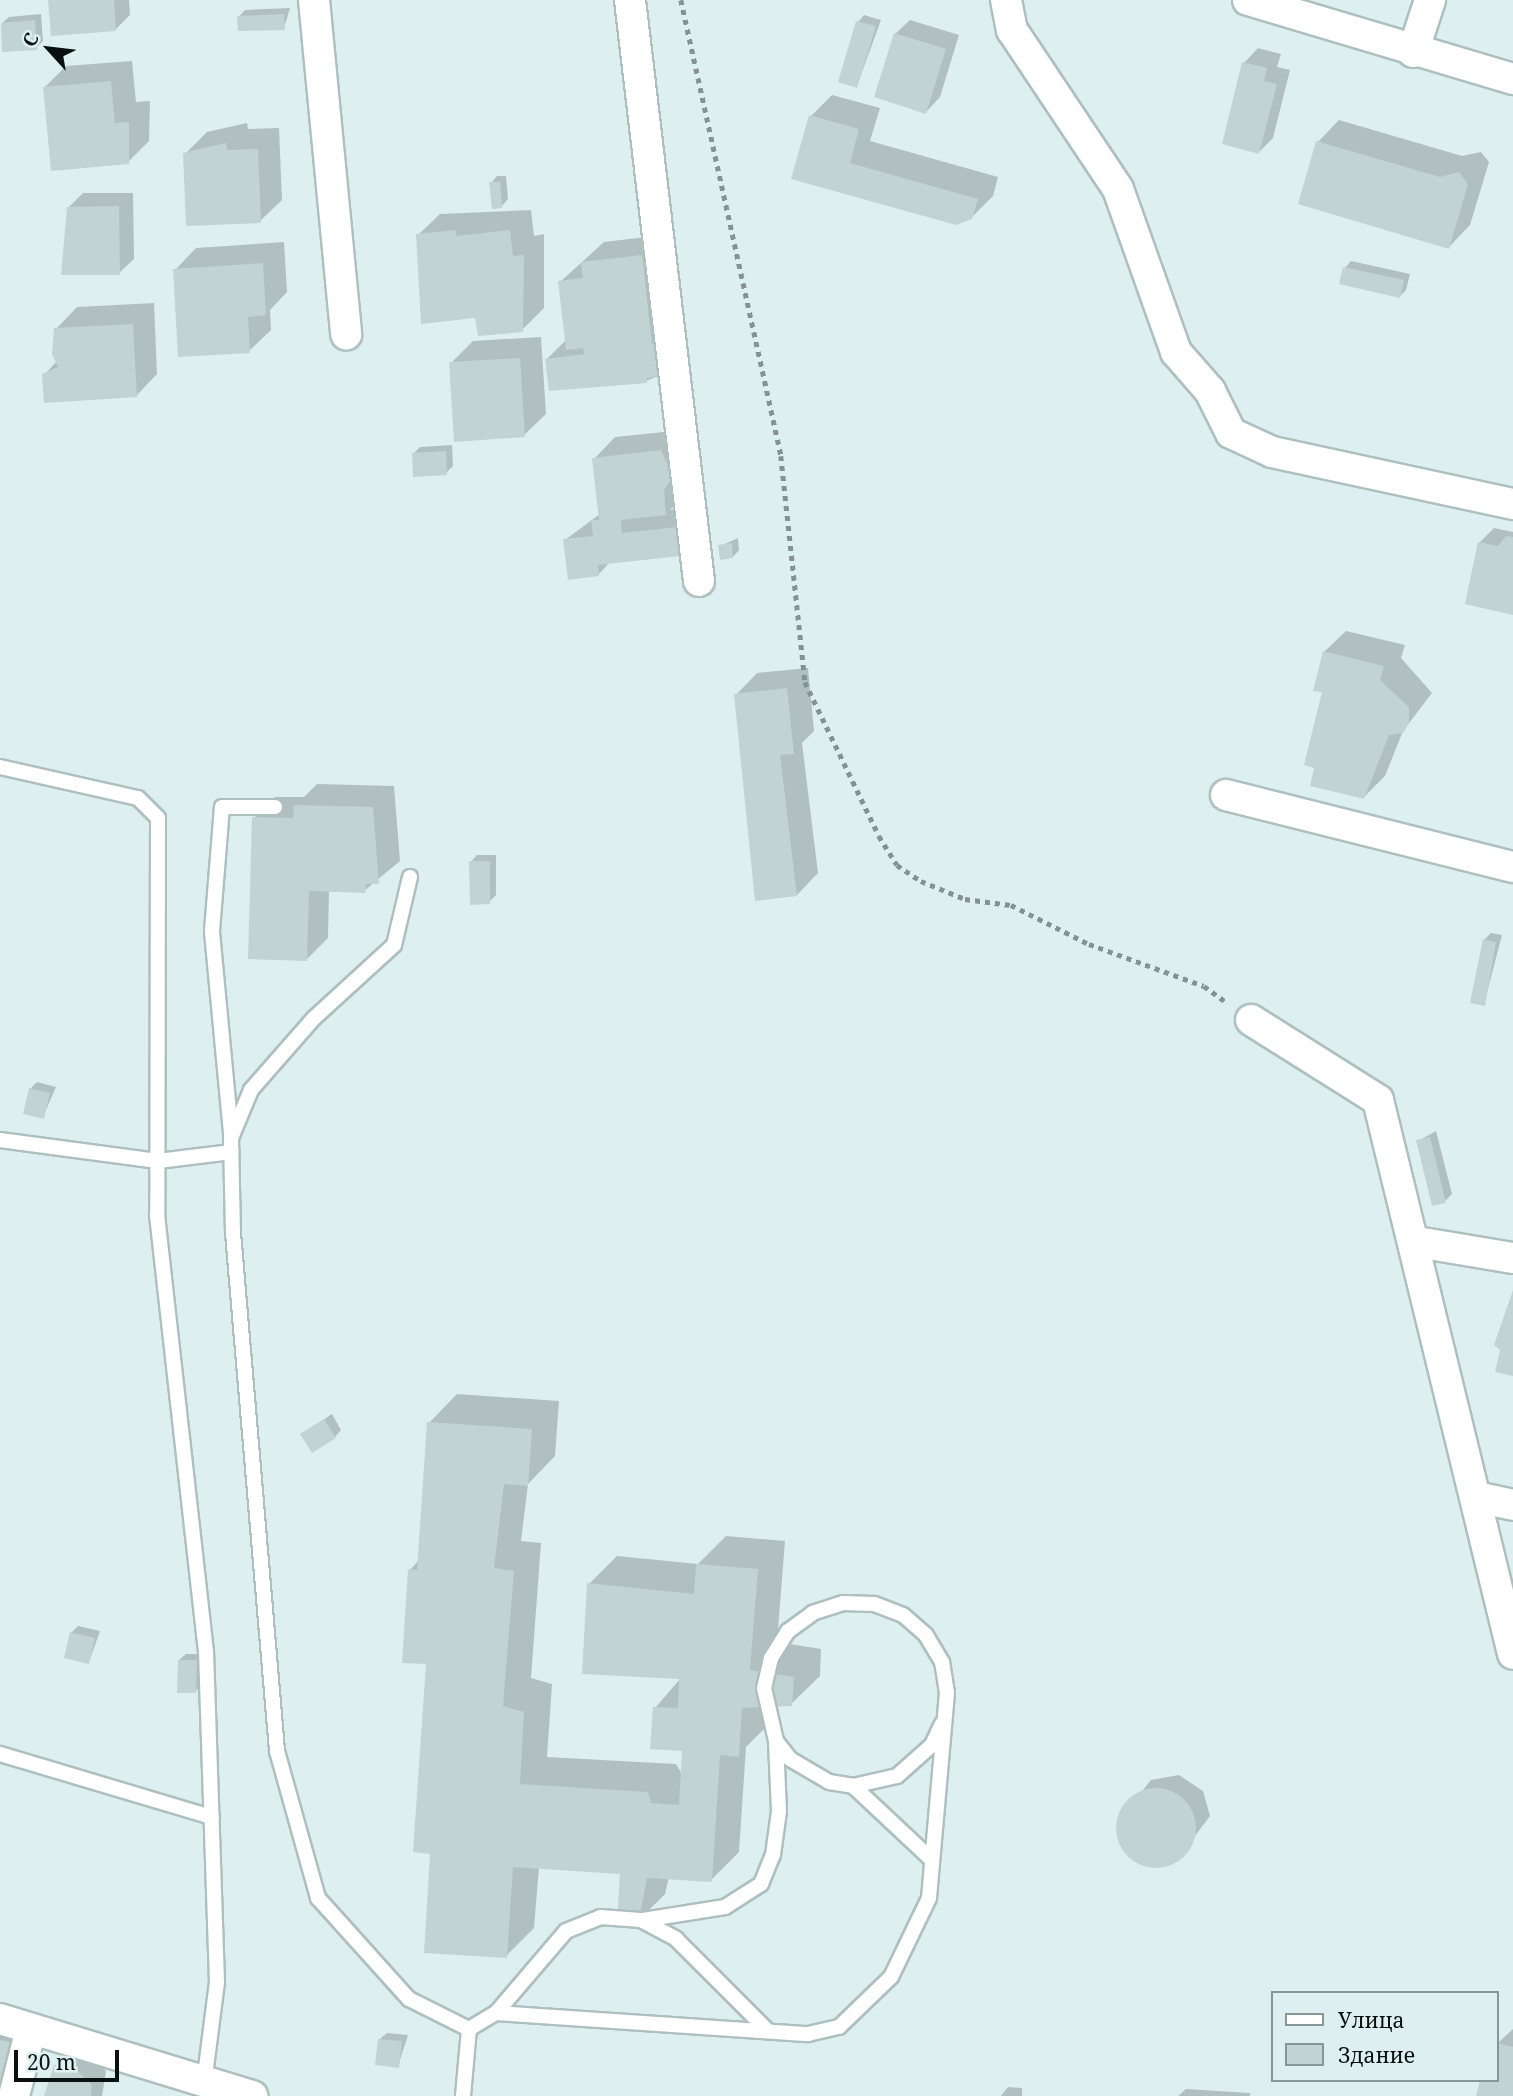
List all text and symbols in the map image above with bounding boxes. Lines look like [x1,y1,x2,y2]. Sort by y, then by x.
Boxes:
north arrow [14,14,84,84]
text: С [16,28,45,51]
legend [1272,1991,1499,2082]
text: Улица [1338,2006,1405,2034]
scale bar [18,2036,122,2080]
text: Здание [1338,2041,1415,2069]
text: 20 m [27,2048,76,2076]

